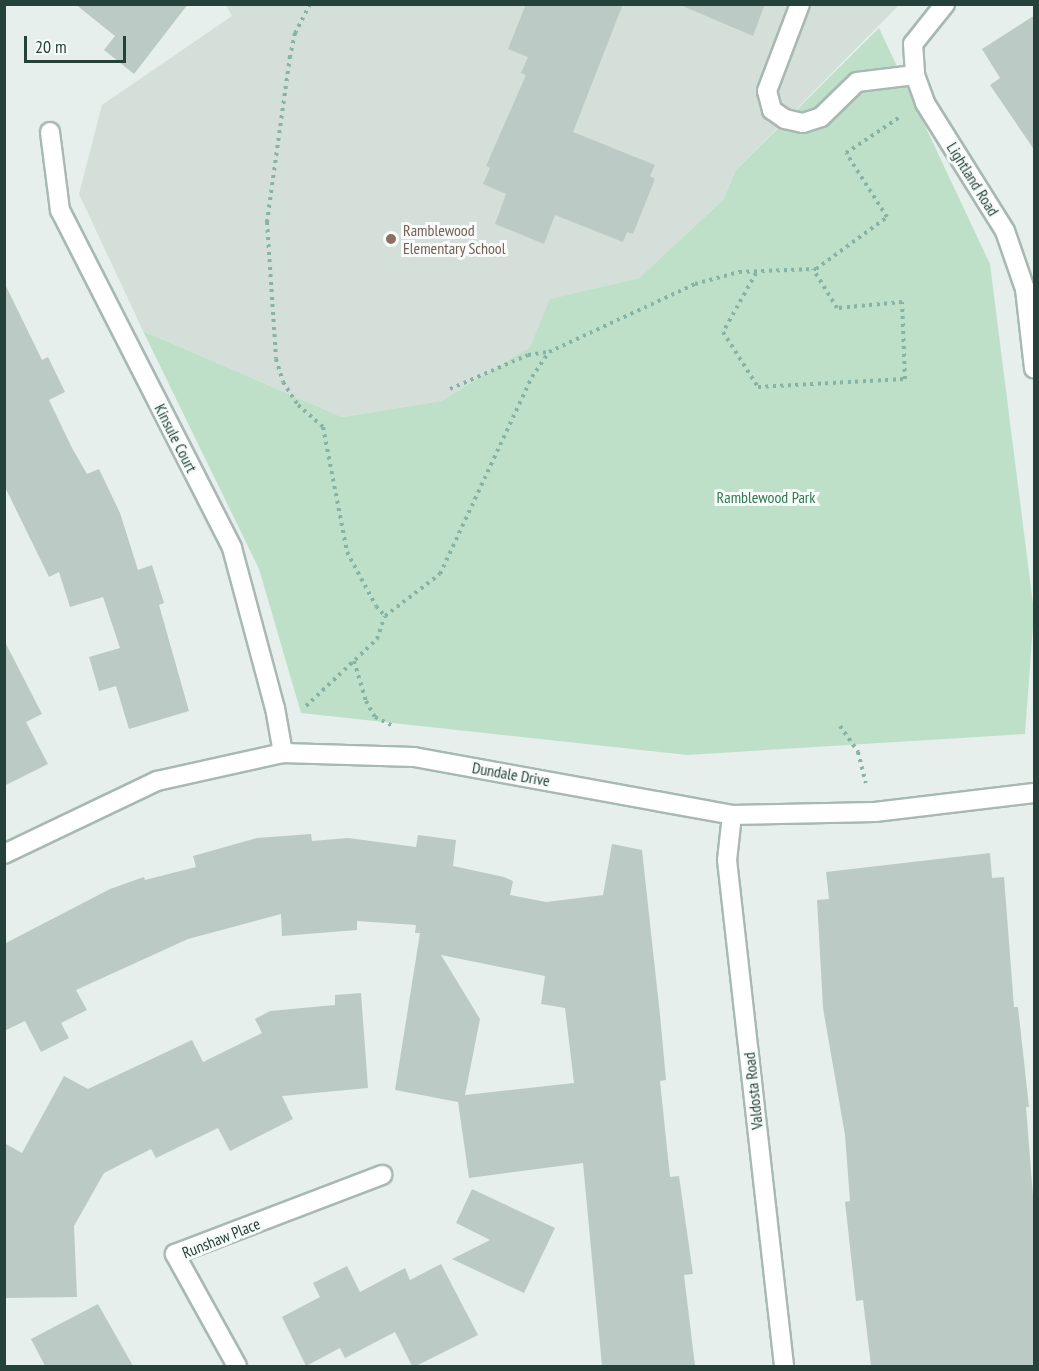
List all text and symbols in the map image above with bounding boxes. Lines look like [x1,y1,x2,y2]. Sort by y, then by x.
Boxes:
scale bar [27,24,129,62]
text: 20 m [35,35,67,58]
street label: Lightland Road [943,139,1003,219]
place label: Ramblewood Elementary School [403,220,506,258]
marker: Ramblewood Elementary School [384,232,398,246]
street label: Kinsule Court [151,401,201,475]
park label: Ramblewood Park [717,487,815,507]
street label: Dundale Drive [471,758,551,790]
street label: Valdosta Road [739,1051,767,1131]
street label: Runshaw Place [179,1214,263,1262]

